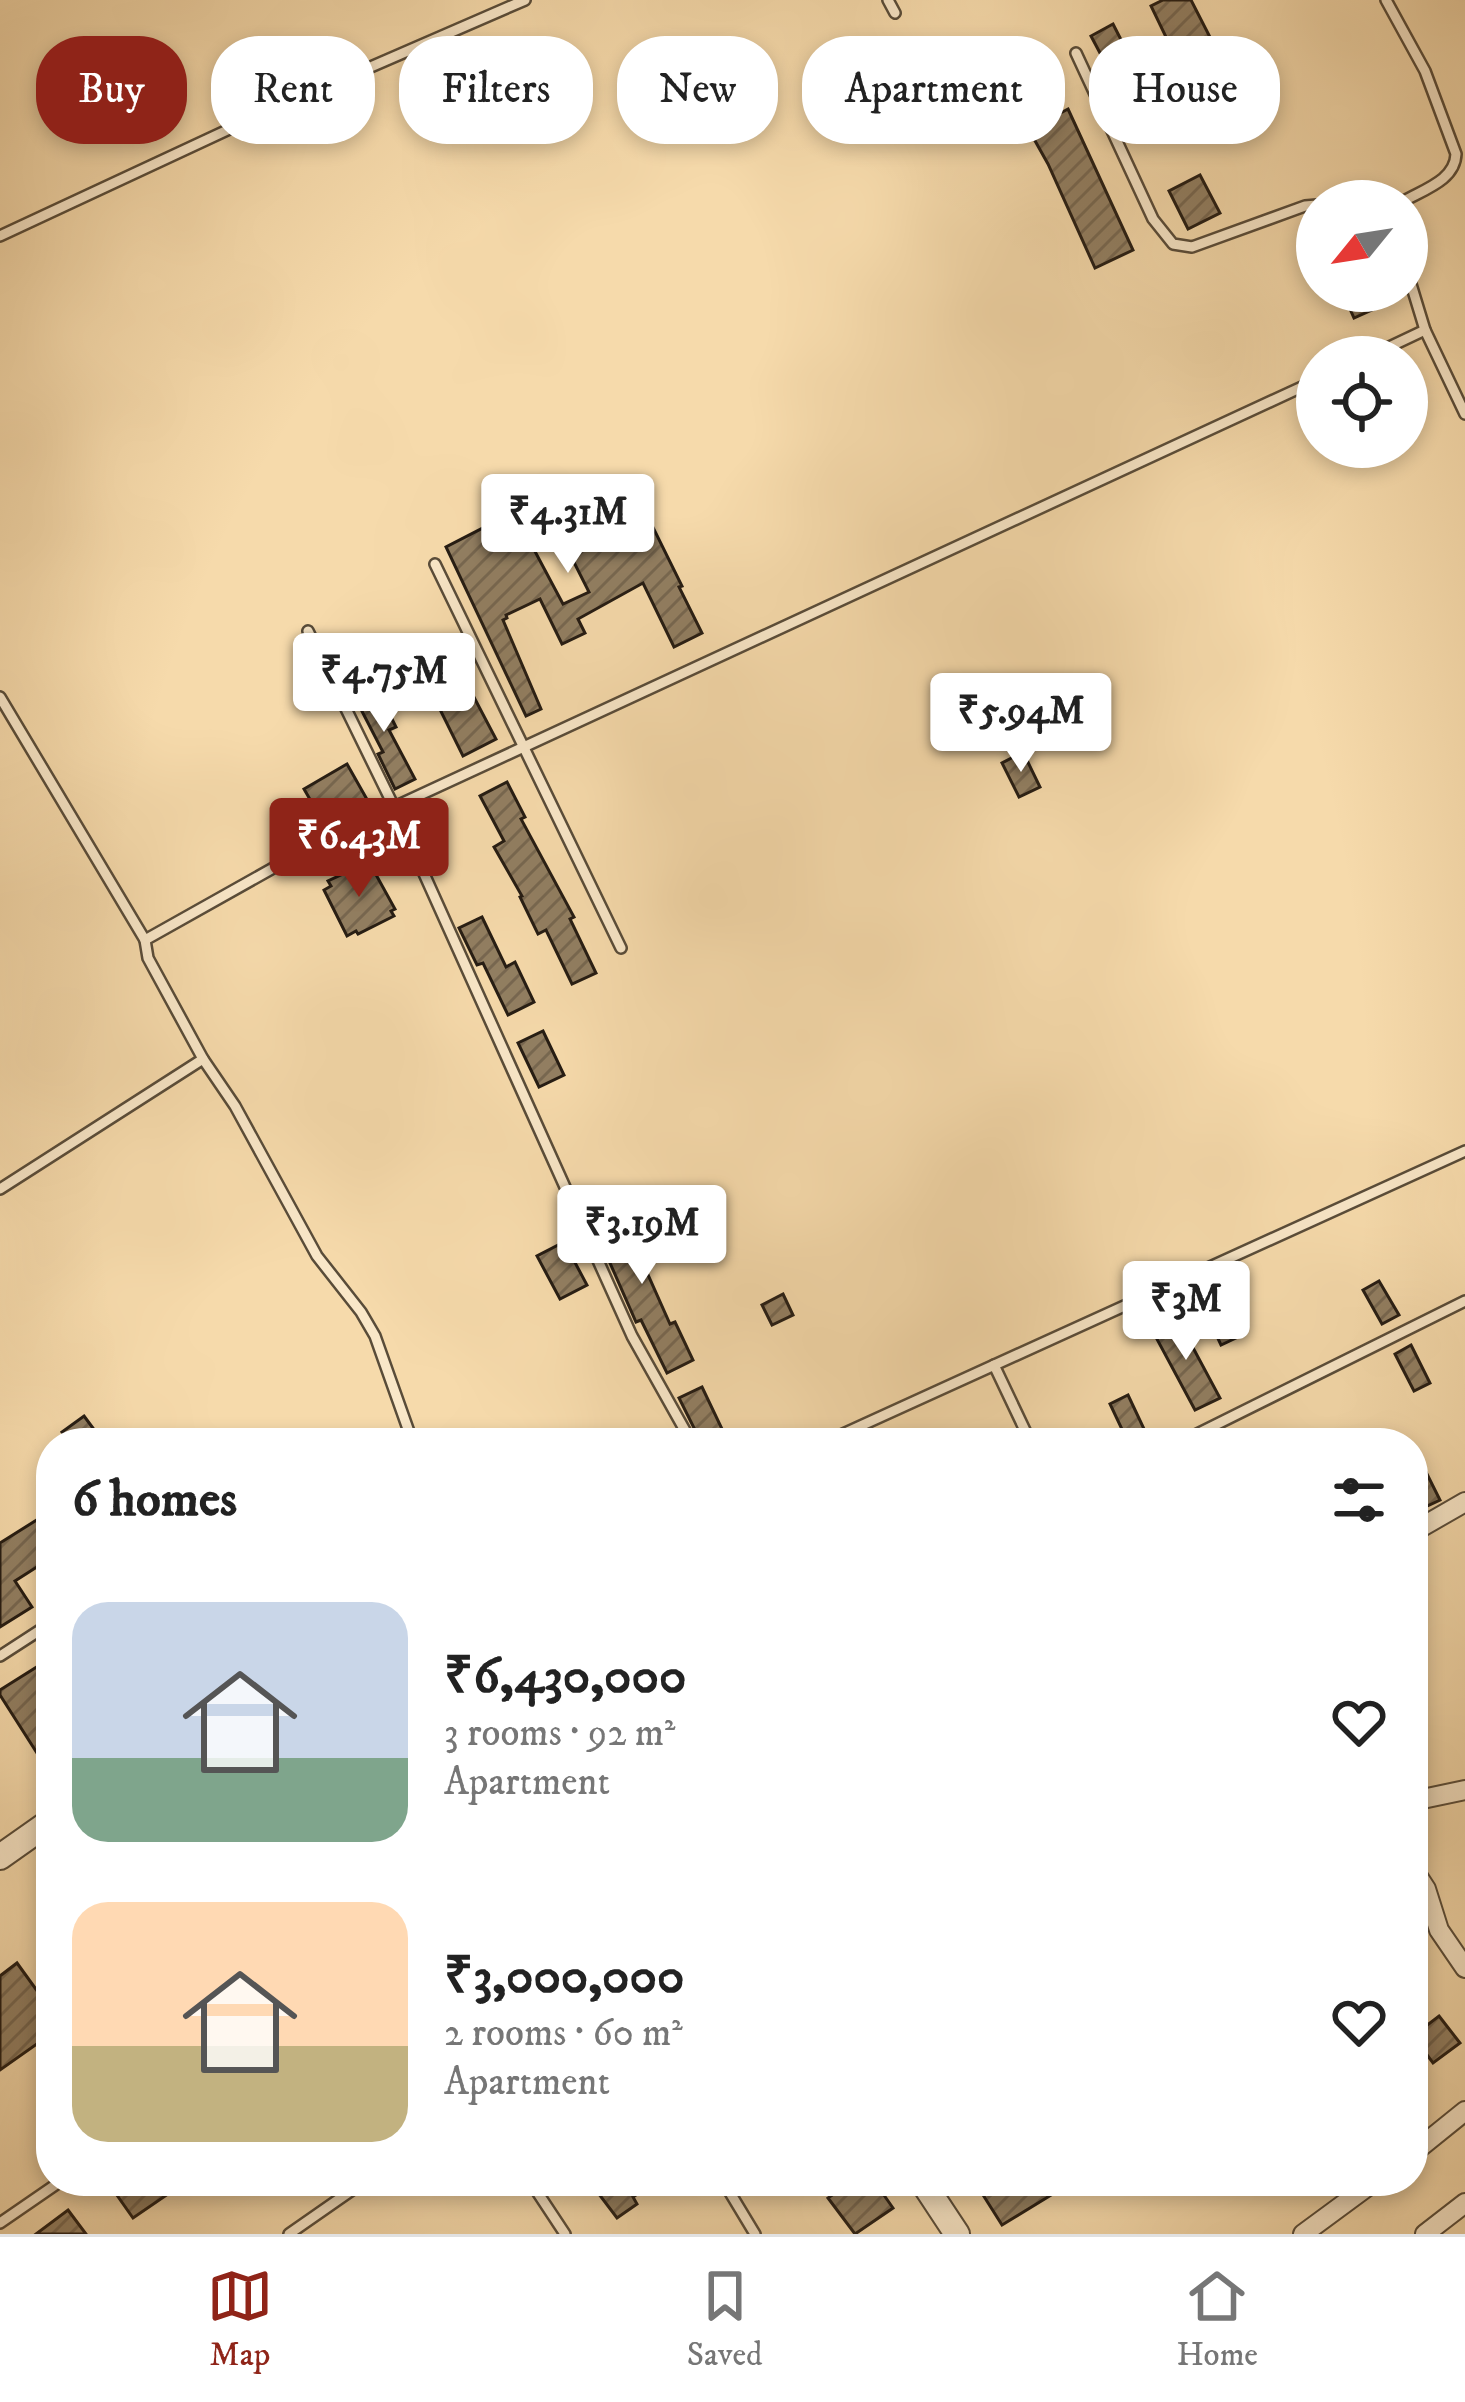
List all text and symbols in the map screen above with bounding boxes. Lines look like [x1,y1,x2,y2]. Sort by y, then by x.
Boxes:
chip: Buy [36,36,187,144]
chip: Rent [211,36,375,144]
chip: Filters [399,36,593,144]
chip: New [617,36,778,144]
chip: Apartment [802,36,1065,144]
chip: House [1089,36,1280,144]
north arrow [1296,180,1428,312]
map controls [1296,180,1428,468]
button: locate [1296,336,1428,468]
pin: ₹4.31M [470,474,666,576]
text: ₹4.31M [508,488,628,537]
pin: ₹4.75M [286,633,482,735]
text: ₹4.75M [320,647,448,696]
pin: ₹5.94M [923,673,1119,775]
text: ₹5.94M [957,687,1085,736]
pin: ₹6.43M [261,798,457,900]
text: ₹6.43M [297,812,421,861]
pin: ₹3.19M [544,1185,740,1287]
text: ₹3.19M [584,1199,700,1248]
pin: ₹3M [1128,1261,1244,1363]
text: ₹3M [1150,1275,1222,1324]
icon: filters [1326,1467,1392,1533]
text: 6 homes [72,1468,237,1532]
text: ₹6,430,000 [444,1645,686,1709]
icon: home [168,1650,312,1794]
icon: heart [1326,1689,1392,1755]
text: 3 rooms · 92 m² [444,1709,676,1758]
text: Apartment [444,1758,610,1807]
text: ₹3,000,000 [444,1945,684,2009]
icon: home [168,1950,312,2094]
icon: heart [1326,1989,1392,2055]
text: 2 rooms · 60 m² [444,2009,683,2058]
text: Apartment [444,2058,610,2107]
tab: Map [207,2263,273,2376]
tab: Saved [687,2263,763,2376]
tab: Home [1176,2263,1258,2376]

